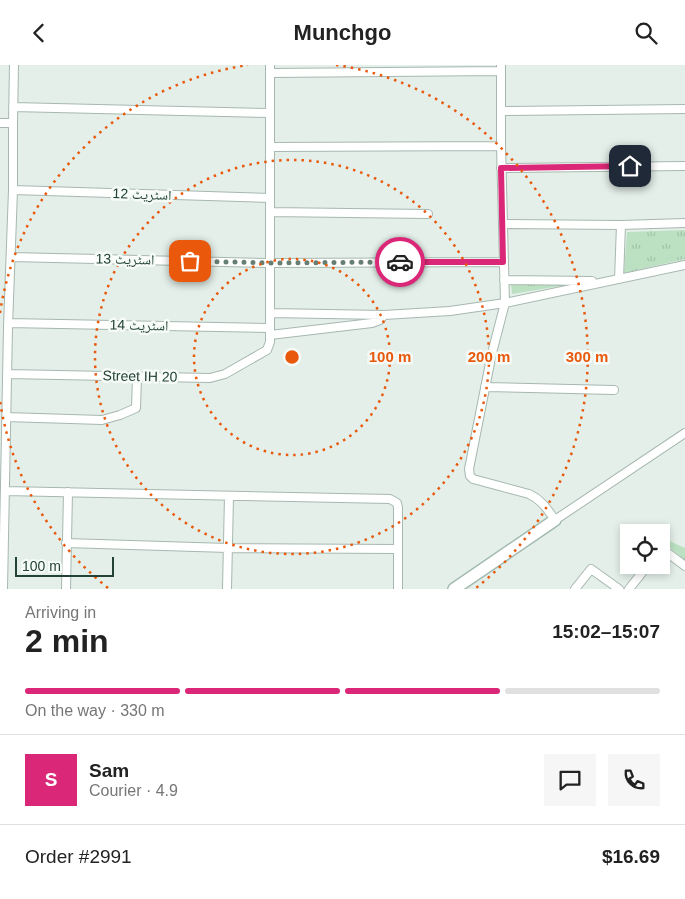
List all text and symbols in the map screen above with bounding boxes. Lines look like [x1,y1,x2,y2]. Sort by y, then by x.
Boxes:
icon: back [25,19,53,47]
icon: search [632,19,660,47]
text: Munchgo [294,20,391,45]
pin [609,145,651,187]
icon: home [616,152,644,180]
street label: اسٹریٹ 12 [112,185,172,204]
courier [375,237,425,287]
pin [169,240,211,282]
icon: bag [176,247,204,275]
icon: car [386,248,414,276]
street label: اسٹریٹ 13 [95,250,155,269]
street label: اسٹریٹ 14 [109,316,169,335]
centre of rings [283,348,301,366]
text: 100 m [369,348,411,365]
text: 200 m [468,348,510,365]
text: 300 m [566,348,608,365]
street label: Street IH 20 [103,367,178,385]
map controls [620,524,670,574]
button: locate [620,524,670,574]
scale bar [15,554,114,577]
text: 100 m [22,558,61,574]
text: Arriving in [25,604,96,621]
text: 15:02–15:07 [552,621,660,642]
text: 2 min [25,623,109,659]
text: On the way · 330 m [25,702,165,719]
button: chat [544,754,596,806]
button: phone [608,754,660,806]
text: Sam [89,760,129,781]
text: S [45,769,57,790]
text: Courier · 4.9 [89,782,178,799]
text: Order #2991 [25,846,132,867]
text: $16.69 [602,846,660,867]

